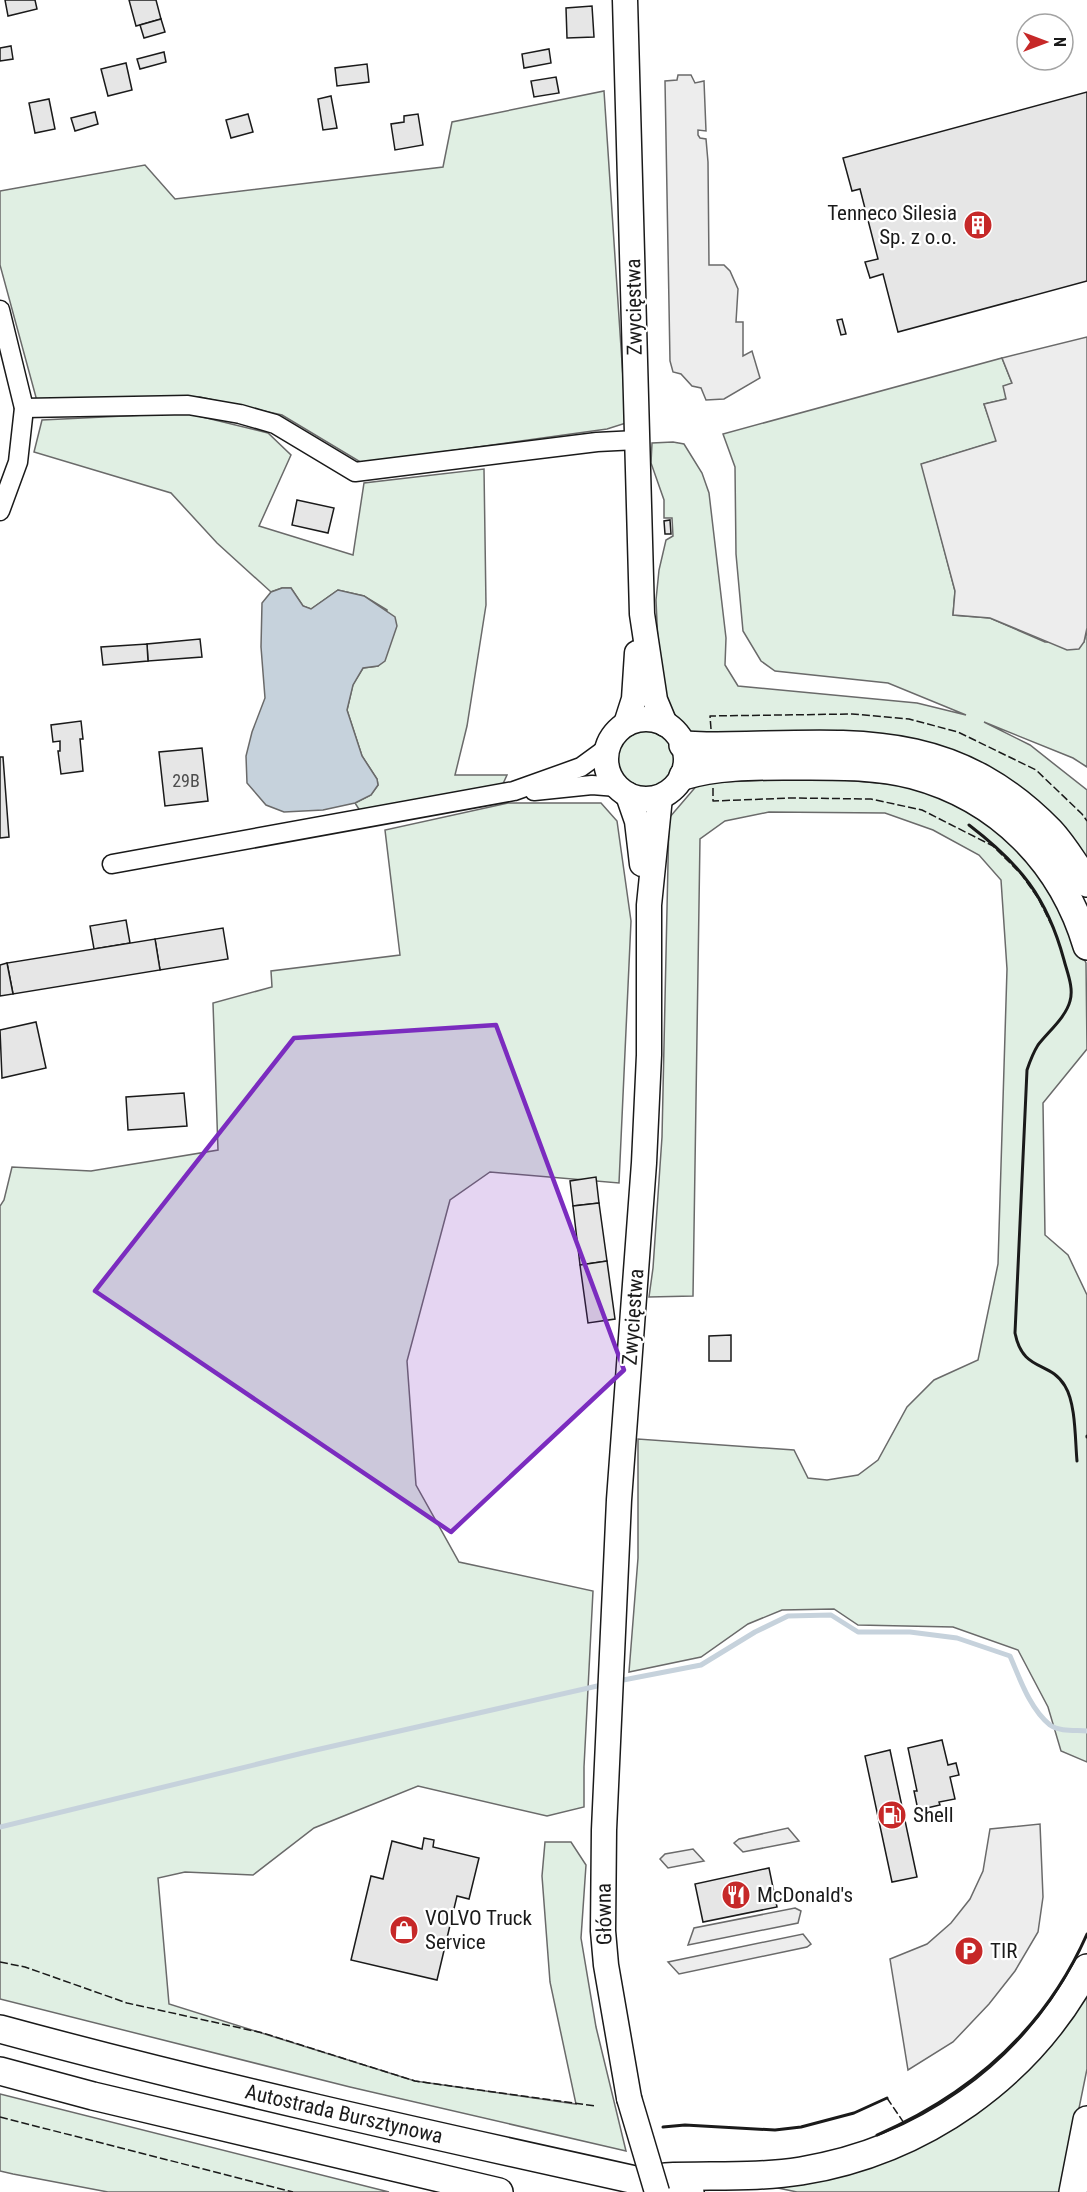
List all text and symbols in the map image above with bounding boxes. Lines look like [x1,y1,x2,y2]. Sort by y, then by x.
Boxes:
north arrow [1015,12,1075,72]
text: N [1050,37,1069,47]
place label: Tenneco Silesia Sp. z o.o. [827,201,957,249]
building icon: Tenneco Silesia Sp. z o.o. [962,209,994,241]
street label: Zwycięstwa [621,258,647,356]
house number: 29B [172,770,200,791]
street label: Zwycięstwa [618,1268,648,1366]
fuel station icon: Shell [876,1799,908,1831]
place label: Shell [913,1803,954,1827]
restaurant icon: McDonald's [720,1879,752,1911]
street label: Główna [591,1883,617,1945]
place label: McDonald's [757,1883,853,1907]
place label: VOLVO Truck Service [425,1906,533,1954]
shop icon: VOLVO Truck Service [388,1914,420,1946]
parking icon: TIR [953,1935,985,1967]
place label: TIR [990,1939,1017,1963]
street label: Autostrada Bursztynowa [243,2080,445,2148]

